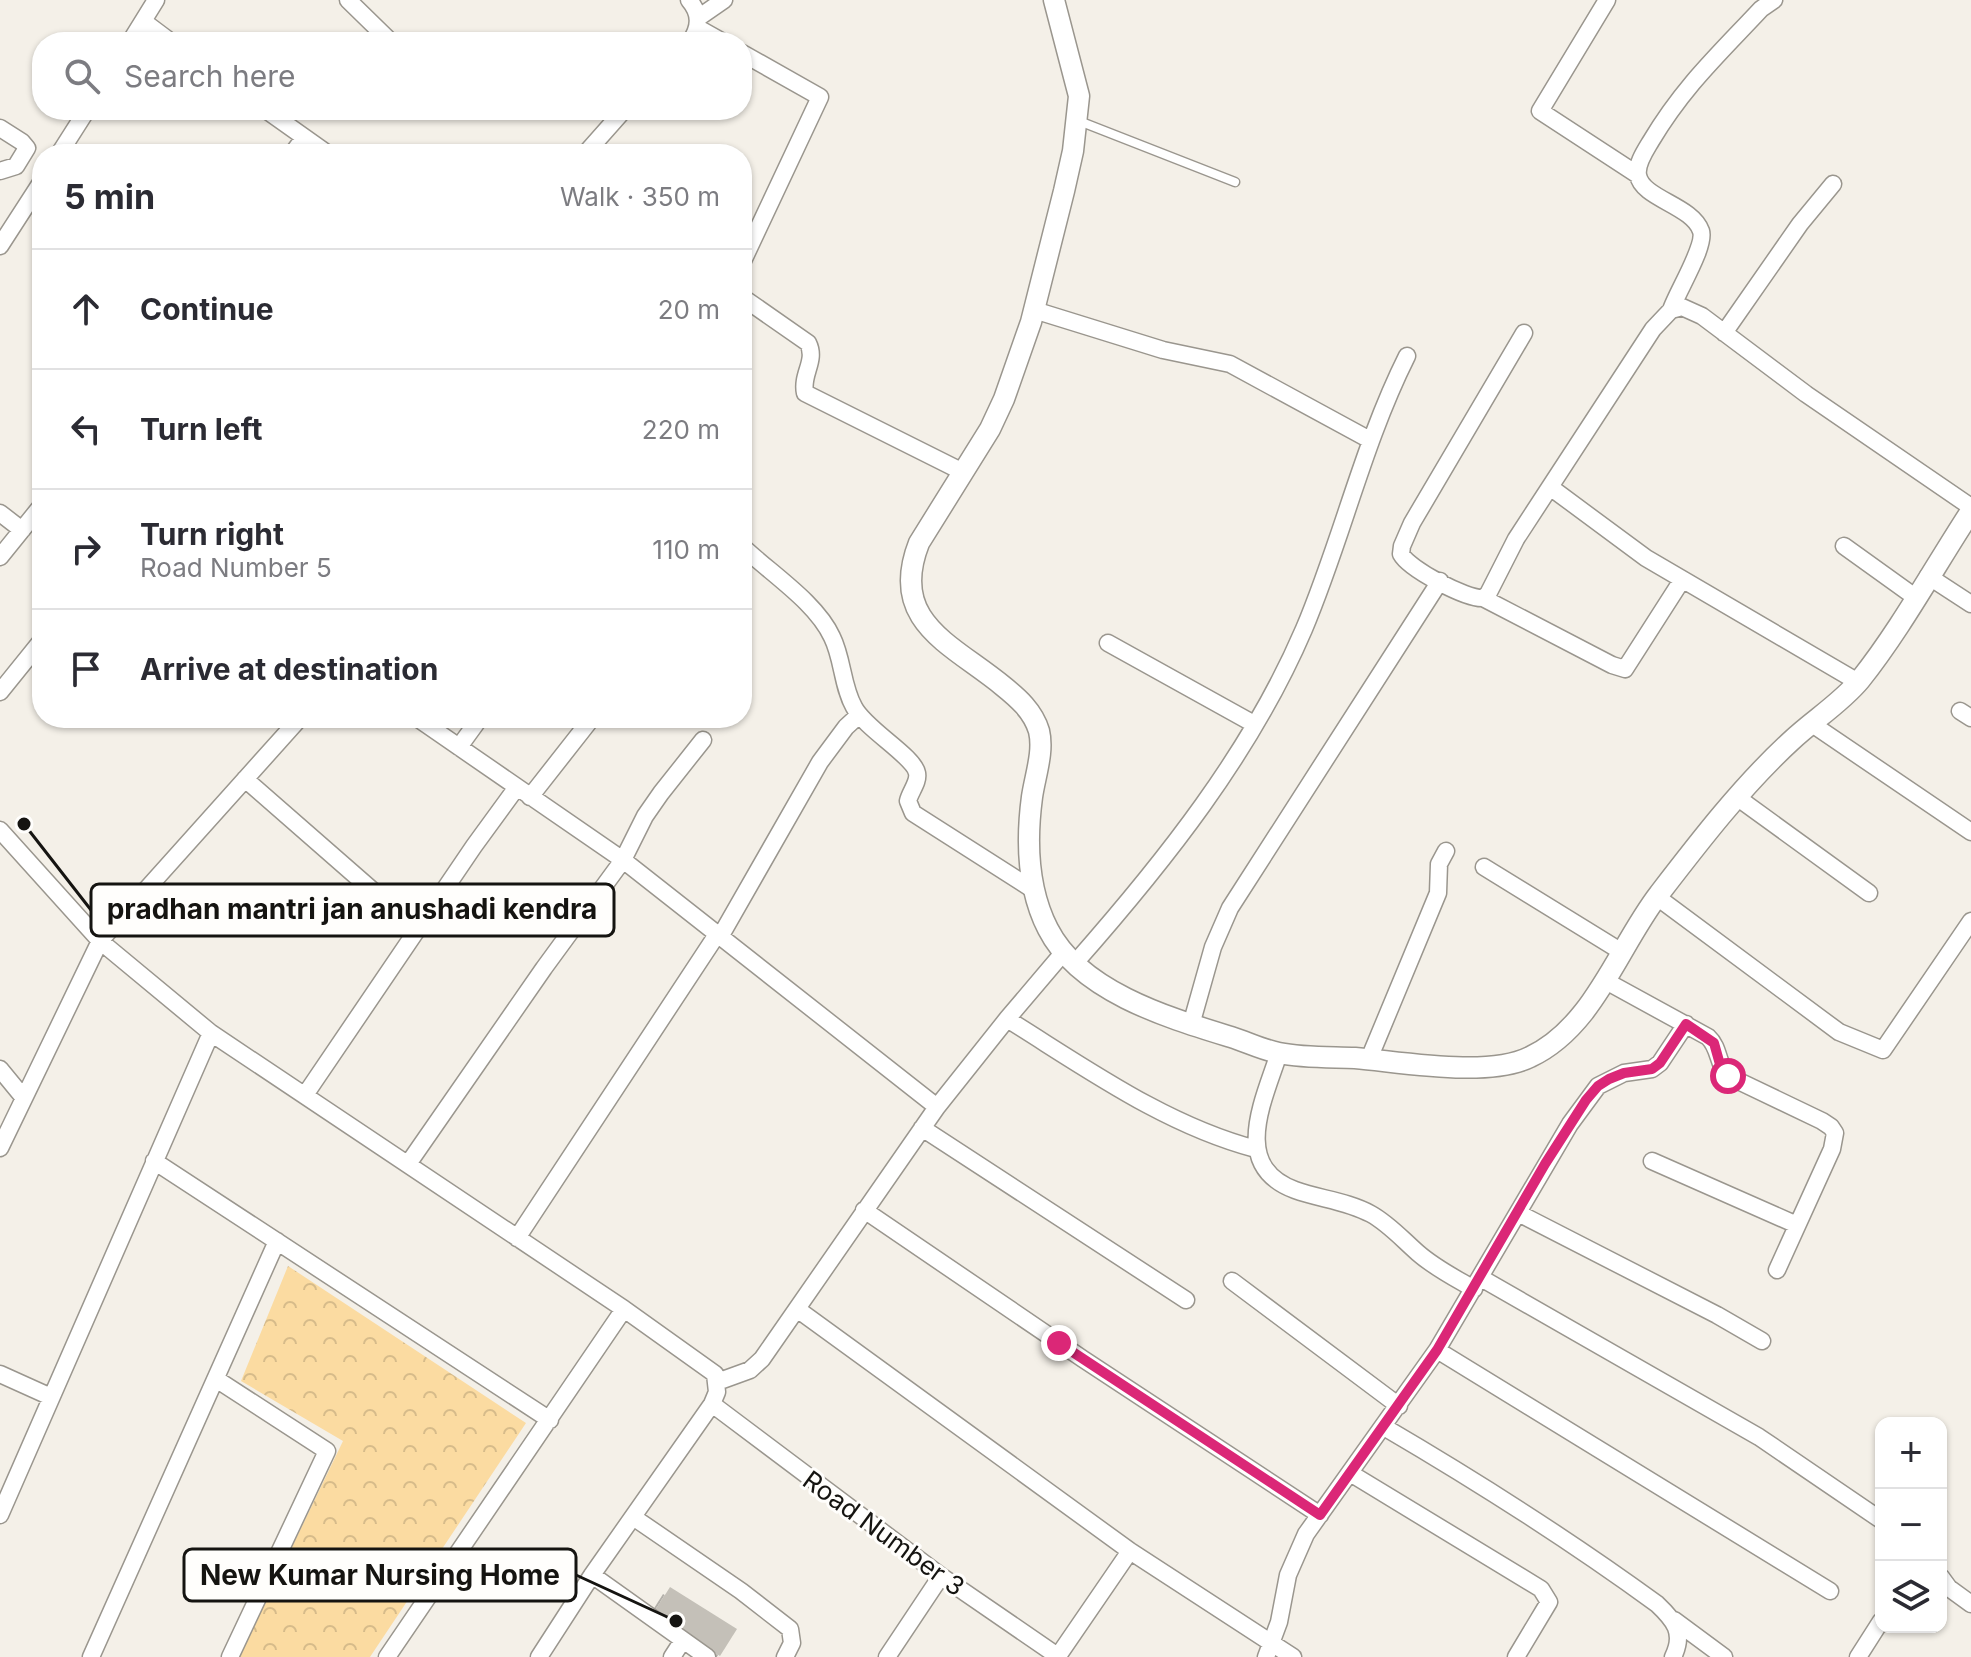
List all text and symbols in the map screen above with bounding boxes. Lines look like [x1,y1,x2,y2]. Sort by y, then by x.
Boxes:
search box [32,32,752,120]
icon: search [60,54,104,98]
text: Search here [124,58,296,94]
text: 5 min [64,176,155,217]
text: Walk · 350 m [560,181,720,212]
icon: ahead [64,287,108,331]
text: Continue [140,291,274,327]
text: 20 m [658,294,720,325]
icon: left [64,407,108,451]
text: Turn left [140,411,262,447]
text: 220 m [642,414,720,445]
text: Turn right [140,516,284,552]
icon: right [64,527,108,571]
text: 110 m [652,534,720,565]
text: Road Number 5 [140,552,332,583]
icon: arrive [64,647,108,691]
text: Arrive at destination [140,651,438,687]
callout: pradhan mantri jan anushadi kendra [91,884,614,936]
text: pradhan mantri jan anushadi kendra [107,892,597,926]
route start [1710,1058,1746,1094]
route end [1041,1325,1077,1361]
map controls [1875,1417,1947,1633]
button: + [1875,1417,1947,1489]
street label: Road Number 3 [797,1464,971,1602]
button: − [1875,1489,1947,1561]
callout: New Kumar Nursing Home [184,1549,576,1601]
text: New Kumar Nursing Home [200,1558,560,1592]
button: layers [1875,1561,1947,1633]

